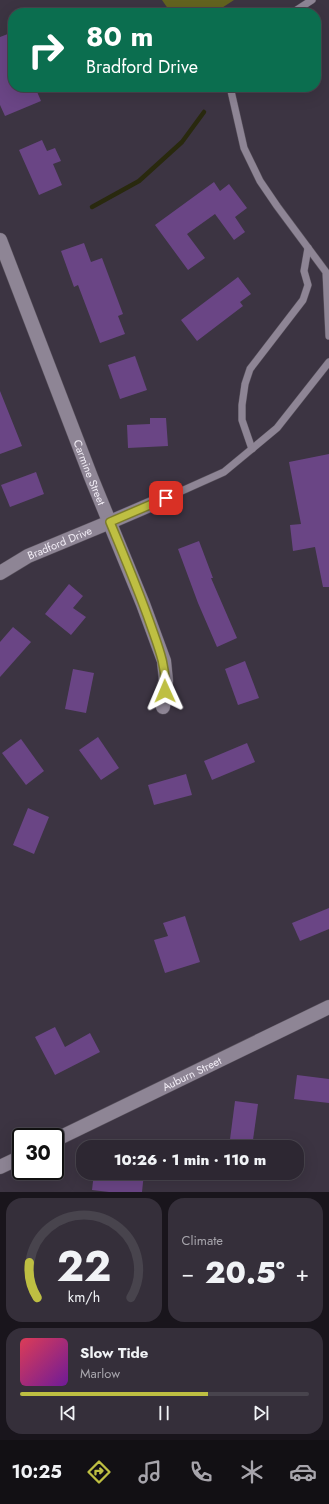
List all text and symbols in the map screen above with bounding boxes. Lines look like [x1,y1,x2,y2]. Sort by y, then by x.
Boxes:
text: 80 m [86,16,153,57]
icon: right [20,24,72,76]
text: Bradford Drive [86,54,198,80]
street label: Carmine Street [69,437,110,508]
pin [149,481,183,515]
icon: arrive [155,487,177,509]
street label: Bradford Drive [25,522,95,563]
position arrow [144,670,186,712]
street label: Auburn Street [159,1052,224,1095]
speed limit sign: 30 [12,1128,64,1180]
text: 10:26 · 1 min · 110 m [114,1149,266,1171]
text: Climate [182,1231,223,1250]
text: 22 [56,1236,111,1297]
text: 20.5° [205,1251,285,1294]
text: − [182,1257,194,1289]
text: + [295,1257,309,1289]
text: km/h [68,1287,100,1307]
text: Slow Tide [80,1342,148,1364]
text: Marlow [80,1364,120,1383]
icon: previous [57,1402,79,1424]
icon: pause [153,1402,175,1424]
icon: next [250,1402,272,1424]
icon: directions [85,1458,113,1486]
icon: music [136,1458,164,1486]
icon: phone [187,1458,215,1486]
icon: climate [238,1458,266,1486]
icon: car [289,1458,317,1486]
text: 10:25 [12,1459,62,1485]

